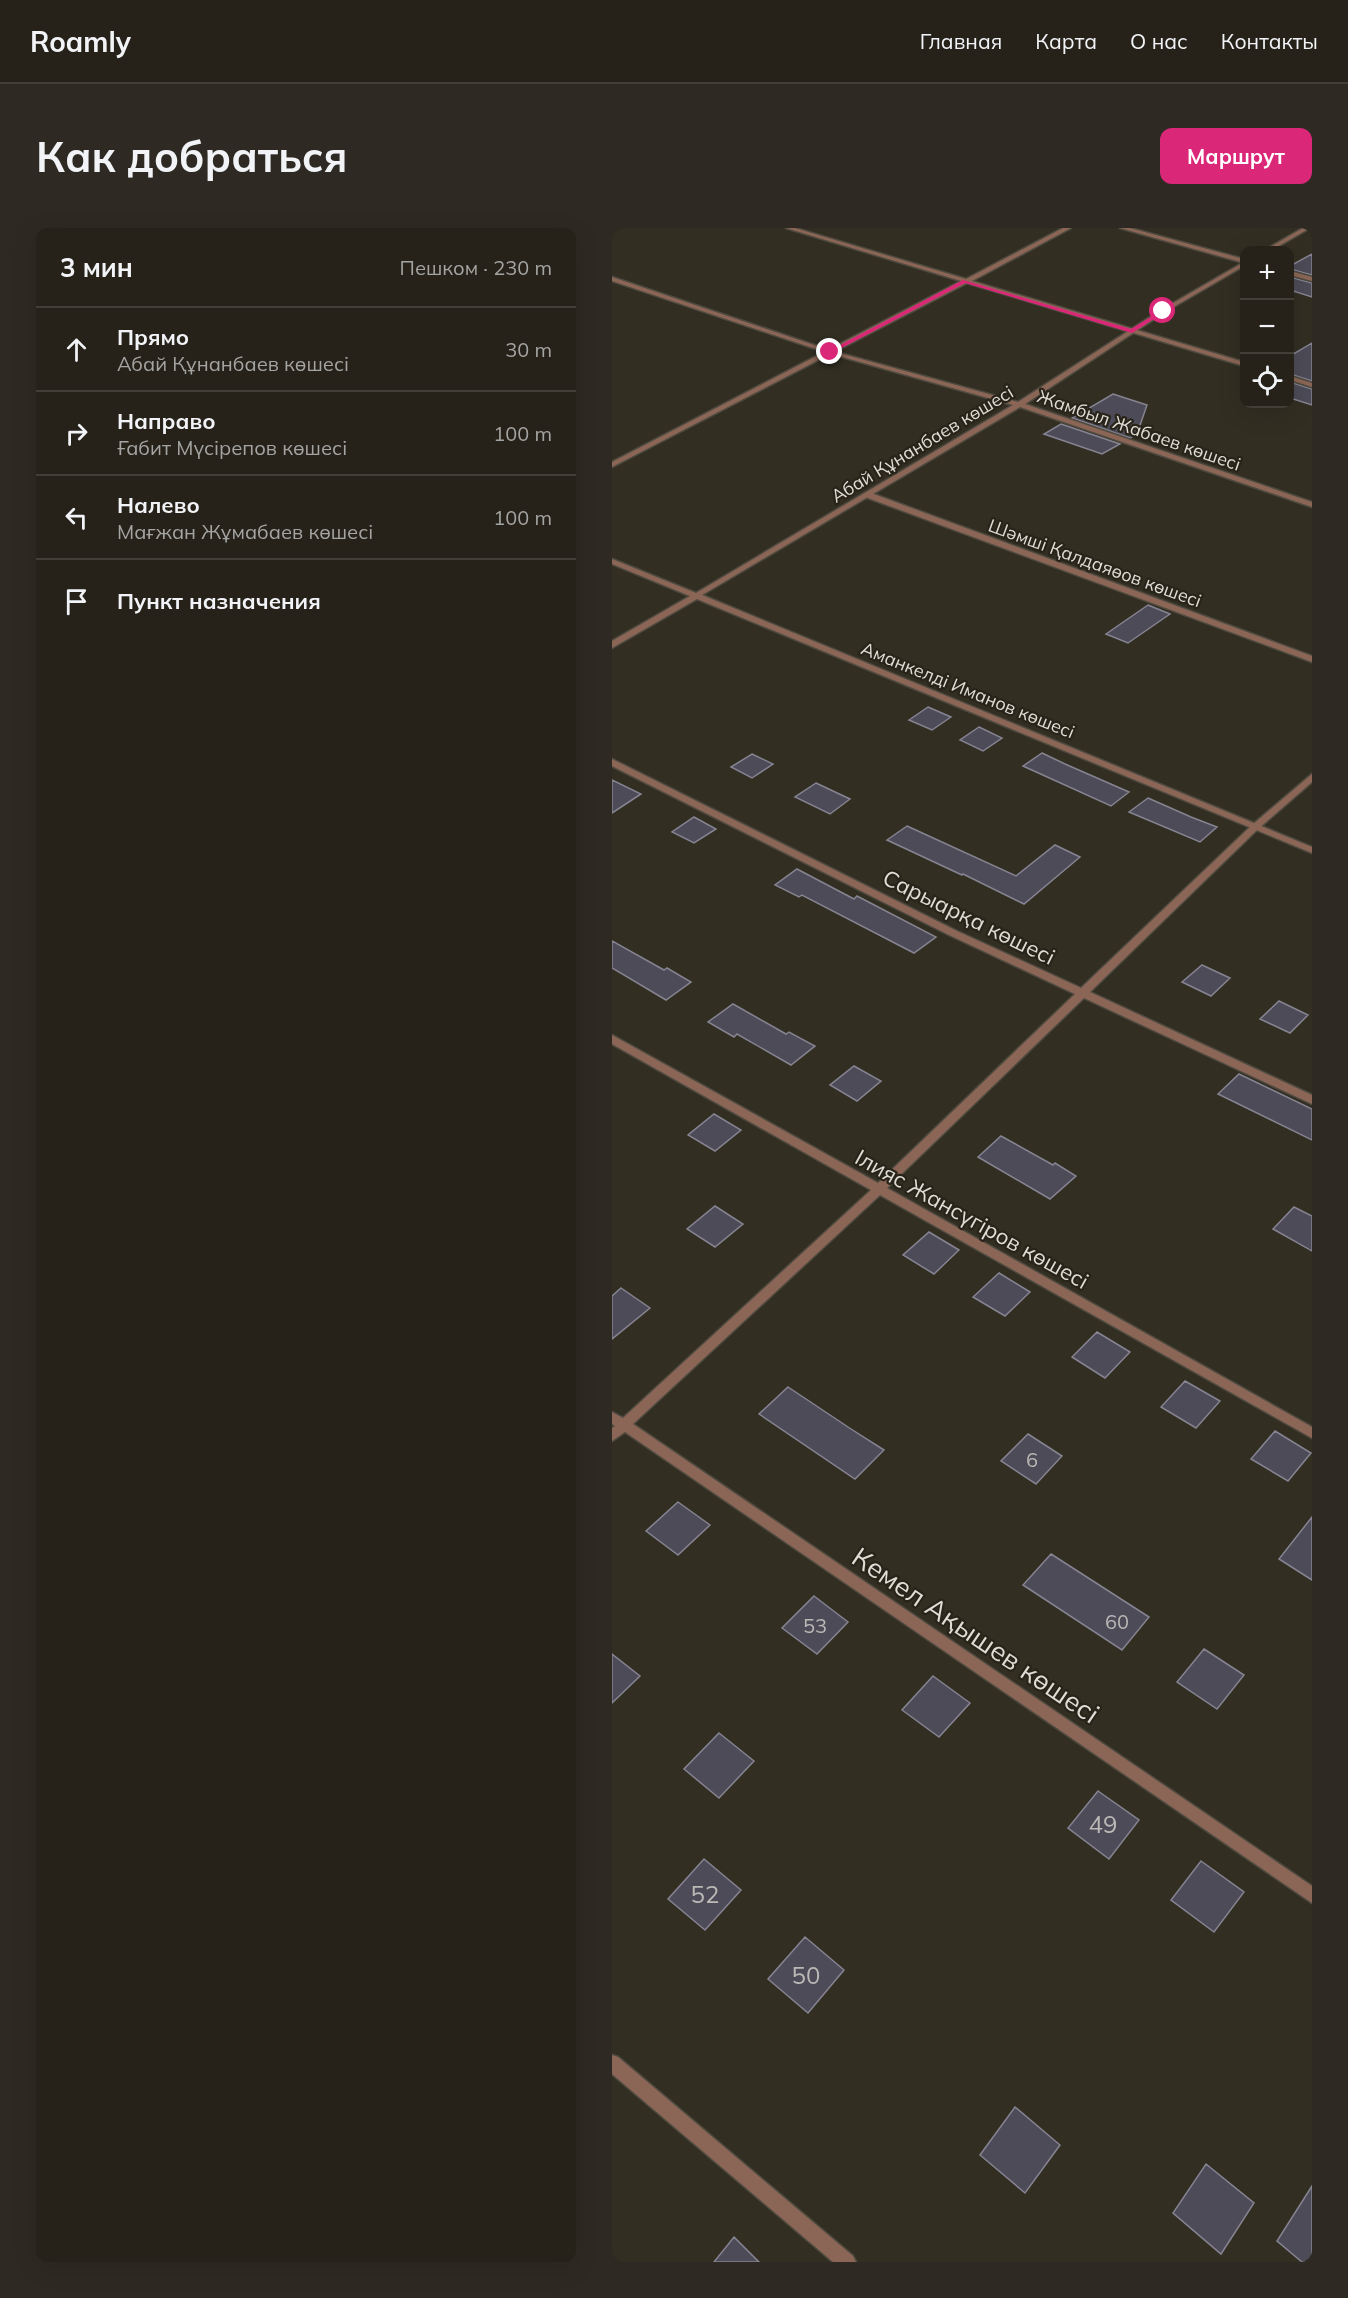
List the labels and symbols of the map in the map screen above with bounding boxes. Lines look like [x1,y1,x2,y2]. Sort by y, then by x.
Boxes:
route start [1149,297,1175,323]
route end [816,338,842,364]
street label: Абай Құнанбаев көшесі [827,380,1017,508]
street label: Жамбыл Жабаев көшесі [1034,384,1244,476]
street label: Шәмші Қалдаяөов көшесі [985,514,1205,612]
street label: Аманкелді Иманов көшесі [858,637,1078,743]
street label: Сарыарқа көшесі [878,863,1060,971]
street label: Ілияс Жансүгіров көшесі [850,1143,1094,1295]
house number: 6 [1026,1447,1038,1472]
street label: Кемел Ақышев көшесі [846,1540,1106,1730]
house number: 60 [1105,1609,1129,1634]
house number: 53 [803,1613,827,1638]
house number: 49 [1089,1809,1117,1839]
house number: 52 [691,1879,719,1909]
house number: 50 [792,1960,820,1990]

